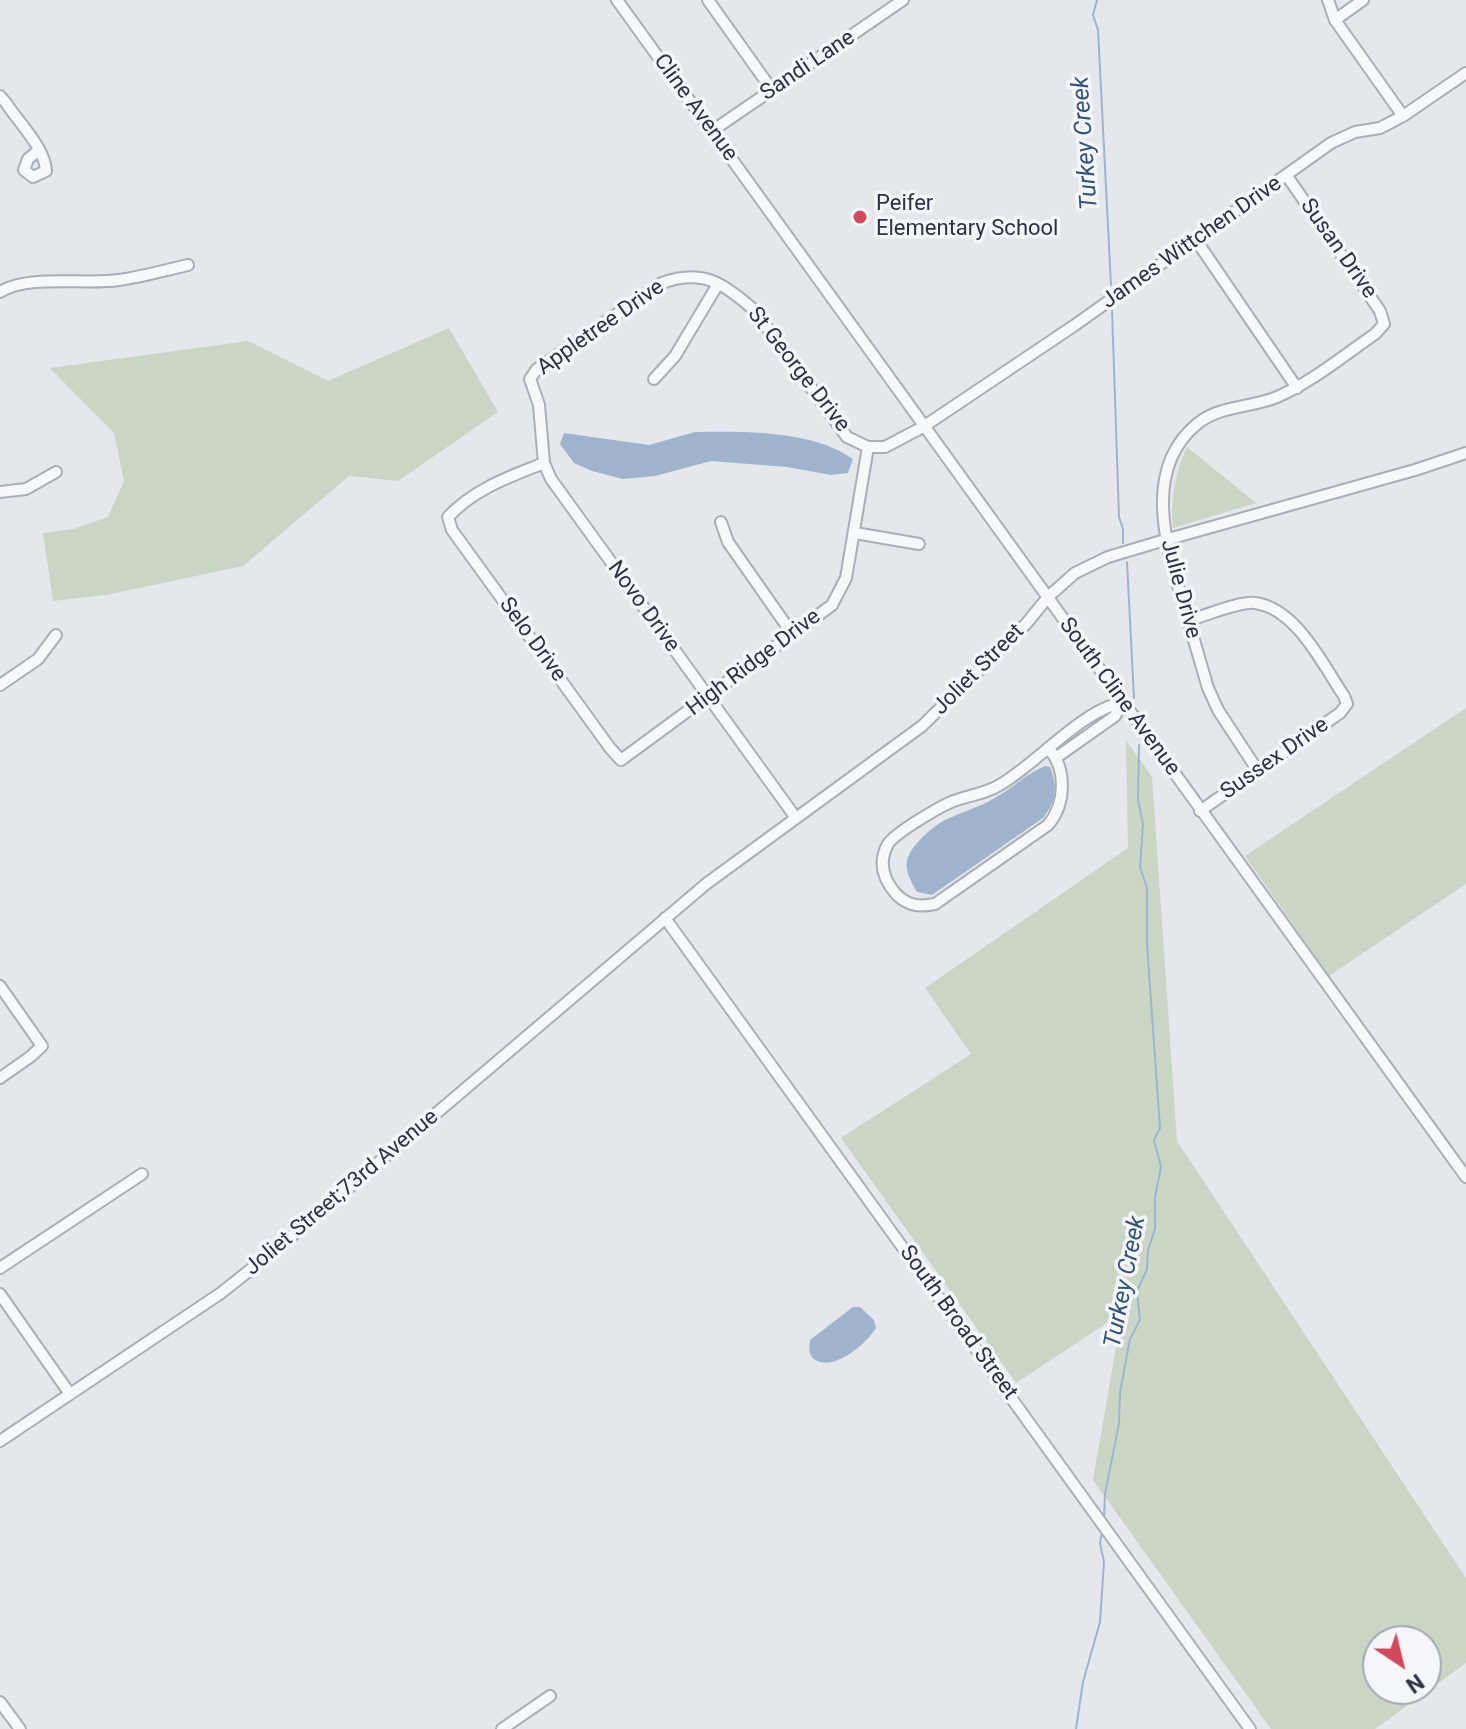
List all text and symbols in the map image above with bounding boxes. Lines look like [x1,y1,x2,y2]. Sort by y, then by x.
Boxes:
street label: Sandi Lane [756,25,860,107]
street label: Cline Avenue [647,49,743,167]
water label: Turkey Creek [1067,75,1105,211]
street label: James Wittchen Drive [1097,171,1287,315]
place label: Peifer Elementary School [876,191,1058,242]
street label: Susan Drive [1294,194,1382,304]
marker: Peifer Elementary School [851,208,869,226]
street label: Appletree Drive [533,275,669,381]
street label: St George Drive [741,302,855,438]
street label: Julie Drive [1154,537,1206,641]
street label: Novo Drive [601,556,685,658]
street label: Selo Drive [493,593,571,687]
street label: High Ridge Drive [682,604,826,722]
street label: South Cline Avenue [1053,613,1185,781]
street label: Joliet Street [928,619,1030,721]
street label: Sussex Drive [1216,712,1334,806]
street label: Joliet Street;73rd Avenue [240,1104,444,1282]
water label: Turkey Creek [1099,1214,1153,1350]
street label: South Broad Street [893,1241,1023,1405]
north arrow [1362,1625,1442,1705]
text: N [1401,1669,1428,1698]

